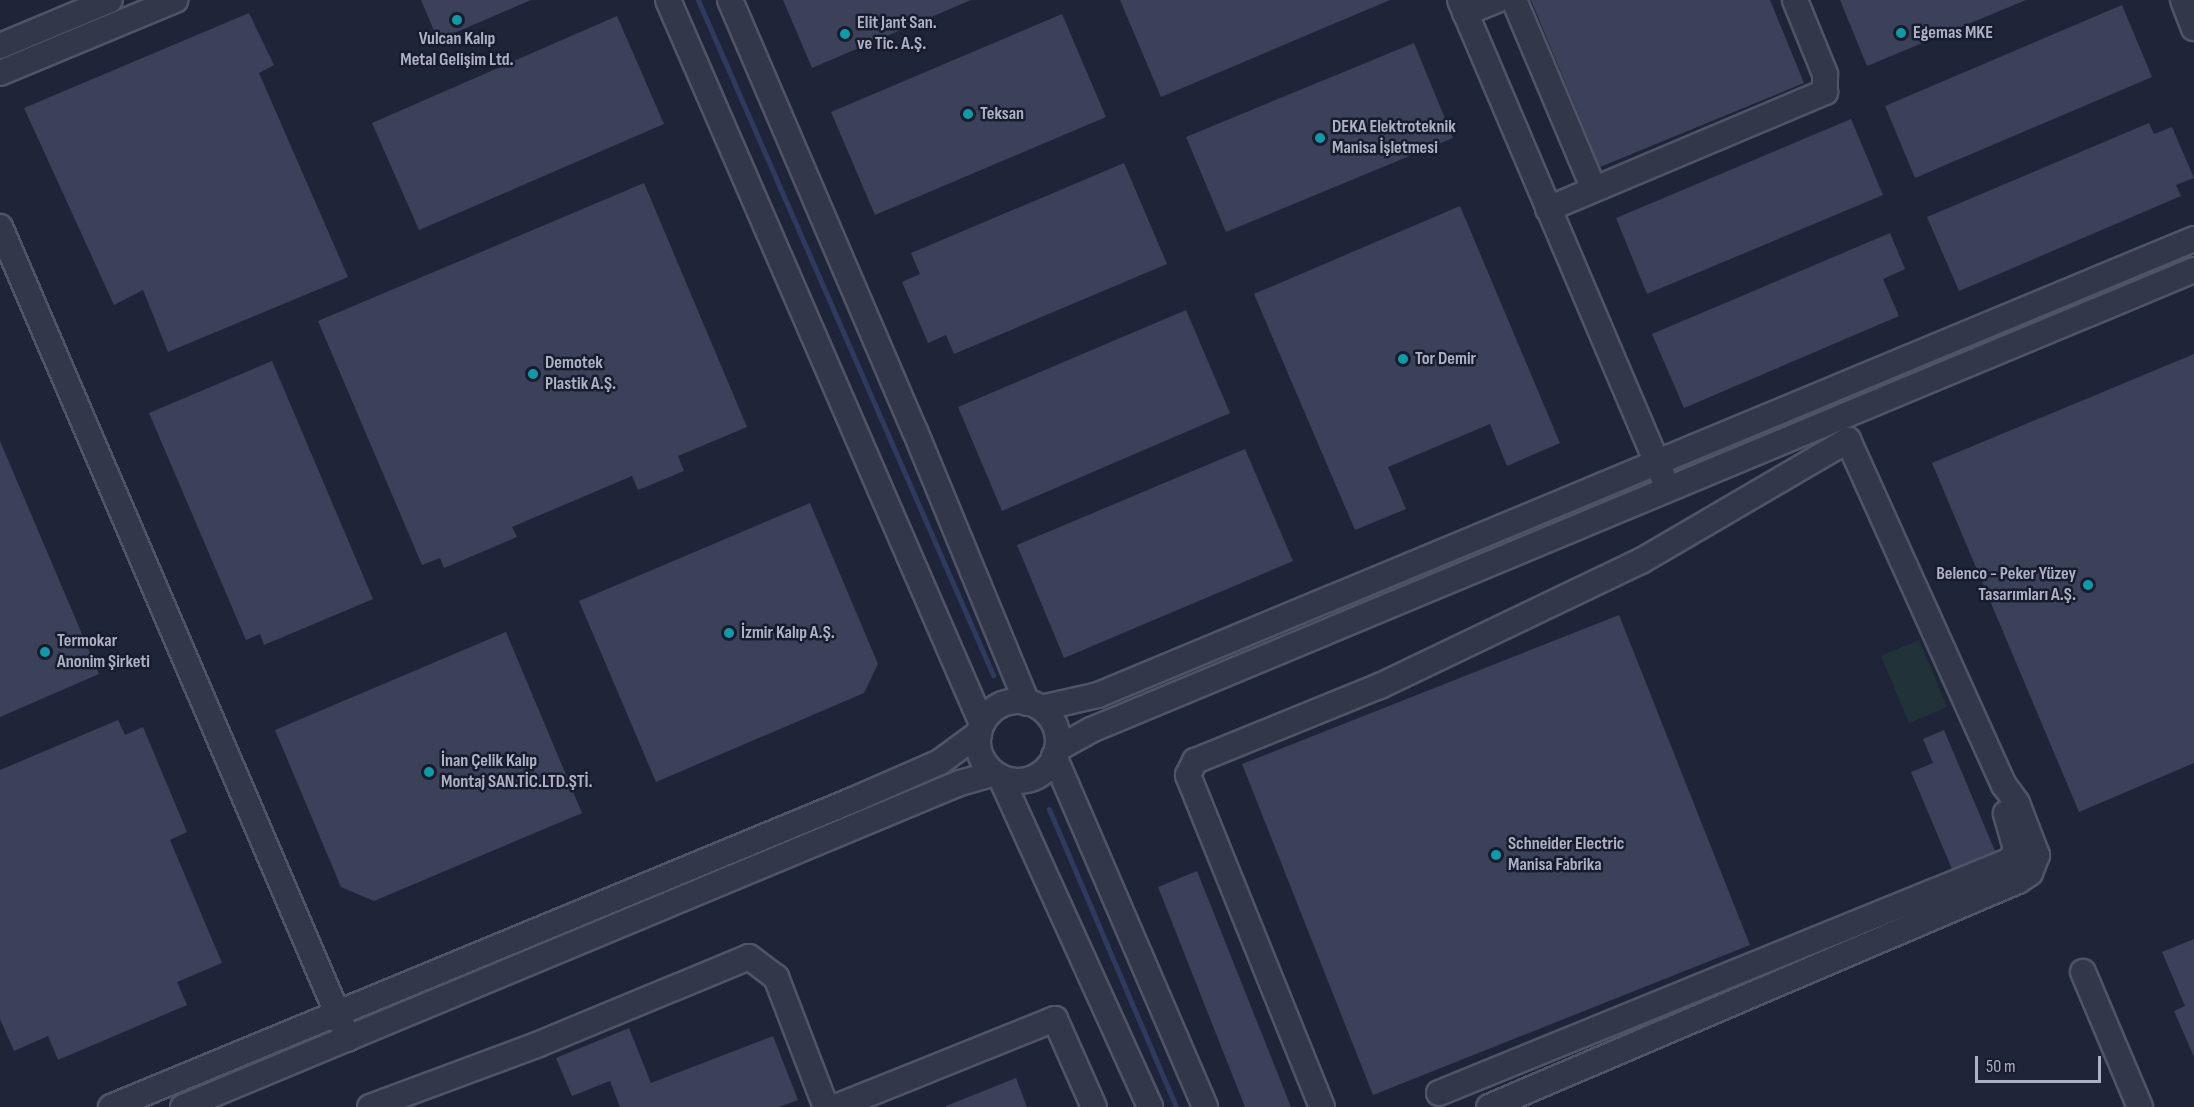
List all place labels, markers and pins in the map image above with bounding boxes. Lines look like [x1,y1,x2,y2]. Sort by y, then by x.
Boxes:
marker: Vulcan Kalıp Metal Gelişim Ltd. [450,13,464,27]
place label: Elit Jant San. ve Tic. A.Ş. [857,13,937,56]
place label: Egemas MKE [1913,22,1993,44]
marker: Egemas MKE [1894,26,1908,40]
marker: Elit Jant San. ve Tic. A.Ş. [838,27,852,41]
place label: Vulcan Kalıp Metal Gelişim Ltd. [400,29,514,72]
place label: Teksan [980,103,1024,125]
marker: Teksan [961,107,975,121]
place label: DEKA Elektroteknik Manisa İşletmesi [1332,117,1456,160]
marker: DEKA Elektroteknik Manisa İşletmesi [1313,131,1327,145]
place label: Tor Demir [1415,348,1476,370]
marker: Tor Demir [1396,352,1410,366]
place label: Demotek Plastik A.Ş. [545,353,616,395]
marker: Demotek Plastik A.Ş. [526,367,540,381]
place label: Belenco - Peker Yüzey Tasarımları A.Ş. [1936,564,2076,606]
marker: Belenco - Peker Yüzey Tasarımları A.Ş. [2081,578,2095,592]
place label: İzmir Kalıp A.Ş. [741,622,835,644]
marker: İzmir Kalıp A.Ş. [722,626,736,640]
place label: Termokar Anonim Şirketi [57,631,150,674]
marker: Termokar Anonim Şirketi [38,645,52,659]
place label: İnan Çelik Kalıp Montaj SAN.TİC.LTD.ŞTİ. [441,751,593,794]
marker: İnan Çelik Kalıp Montaj SAN.TİC.LTD.ŞTİ. [422,765,436,779]
place label: Schneider Electric Manisa Fabrika [1508,834,1624,876]
marker: Schneider Electric Manisa Fabrika [1489,848,1503,862]

